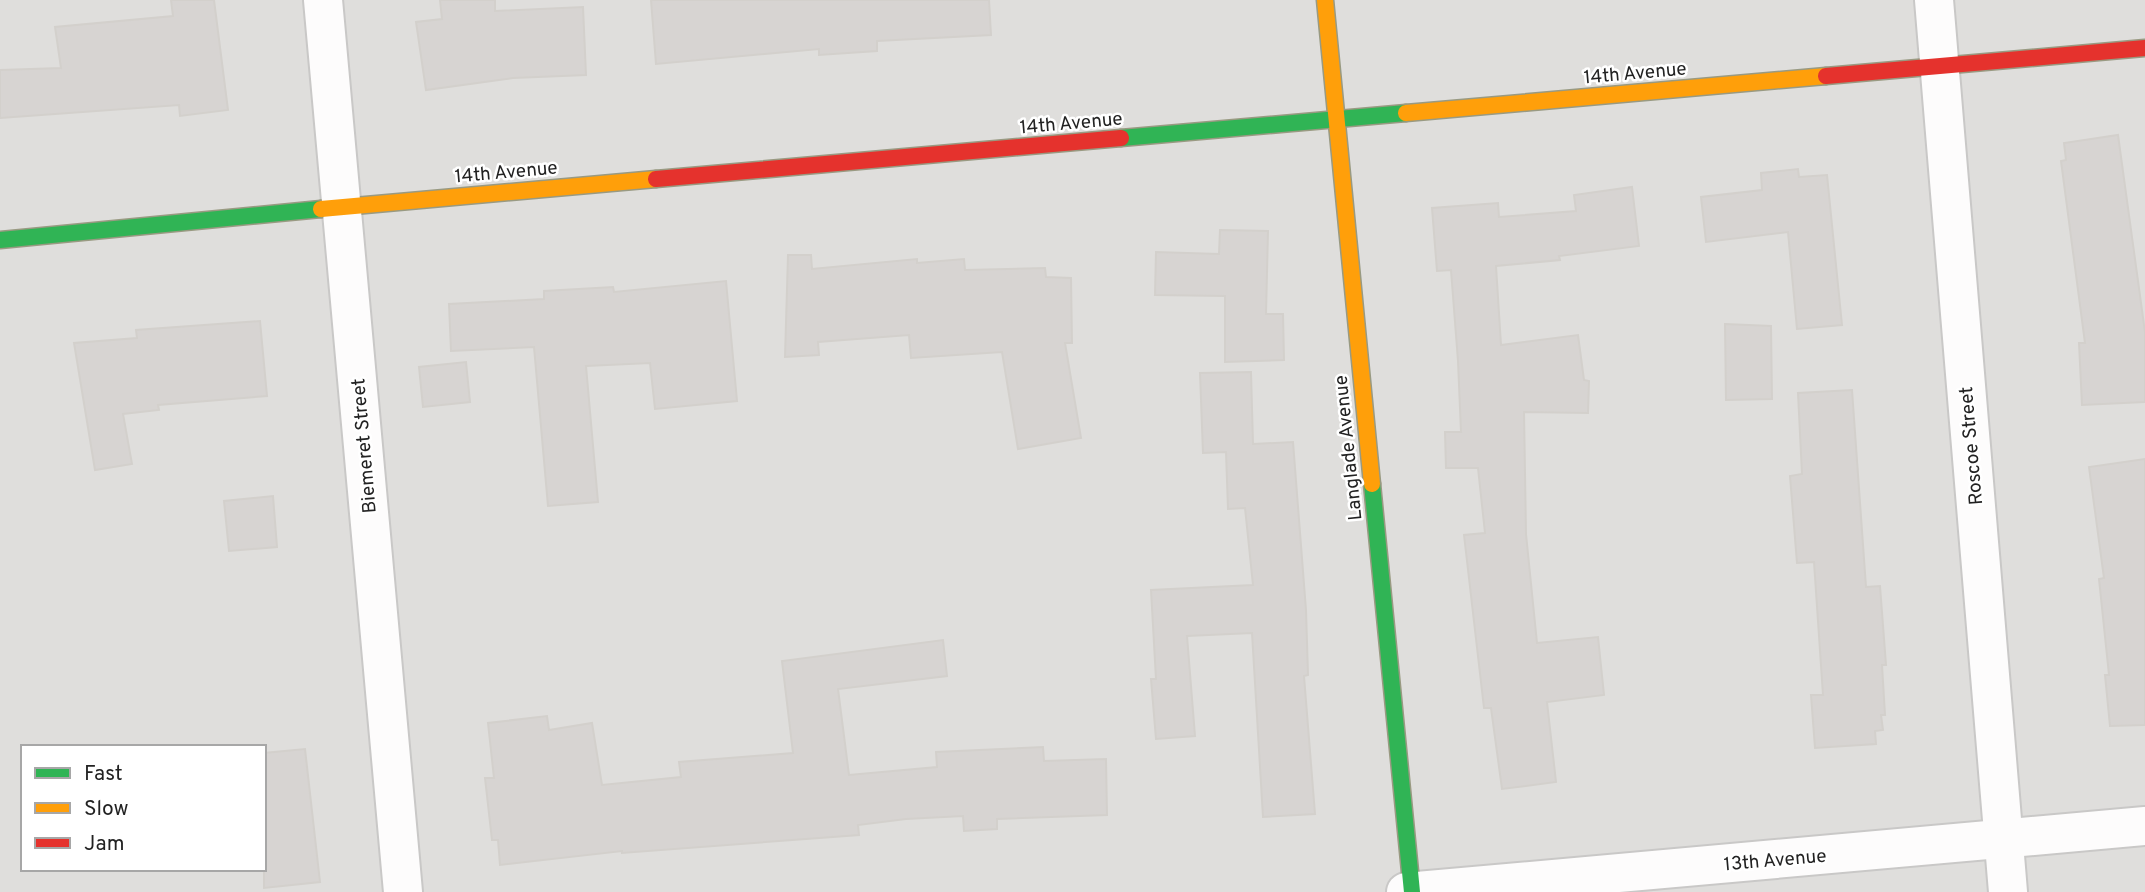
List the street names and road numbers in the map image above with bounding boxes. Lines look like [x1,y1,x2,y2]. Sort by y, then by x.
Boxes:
street label: 14th Avenue [1583,58,1688,90]
street label: 14th Avenue [1019,108,1124,140]
street label: 14th Avenue [454,157,559,189]
street label: Langlade Avenue [1329,374,1369,522]
street label: Biemeret Street [347,377,383,514]
street label: Roscoe Street [1955,386,1989,506]
street label: 13th Avenue [1723,845,1827,877]

